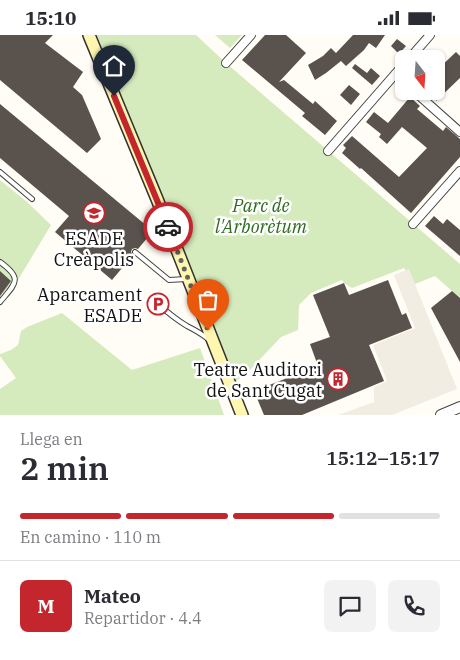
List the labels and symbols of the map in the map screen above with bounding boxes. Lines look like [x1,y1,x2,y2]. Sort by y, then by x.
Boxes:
pin [93,45,135,96]
north arrow [395,50,445,100]
park label: Parc de l'Arborètum [215,194,307,238]
school or university icon: ESADE Creàpolis [82,201,106,225]
courier [143,202,193,252]
place label: ESADE Creàpolis [54,227,134,271]
pin [187,279,229,330]
place label: Aparcament ESADE [37,283,142,327]
parking icon: Aparcament ESADE [146,292,170,316]
place label: Teatre Auditori de Sant Cugat [194,358,322,402]
building icon: Teatre Auditori de Sant Cugat [326,367,350,391]

